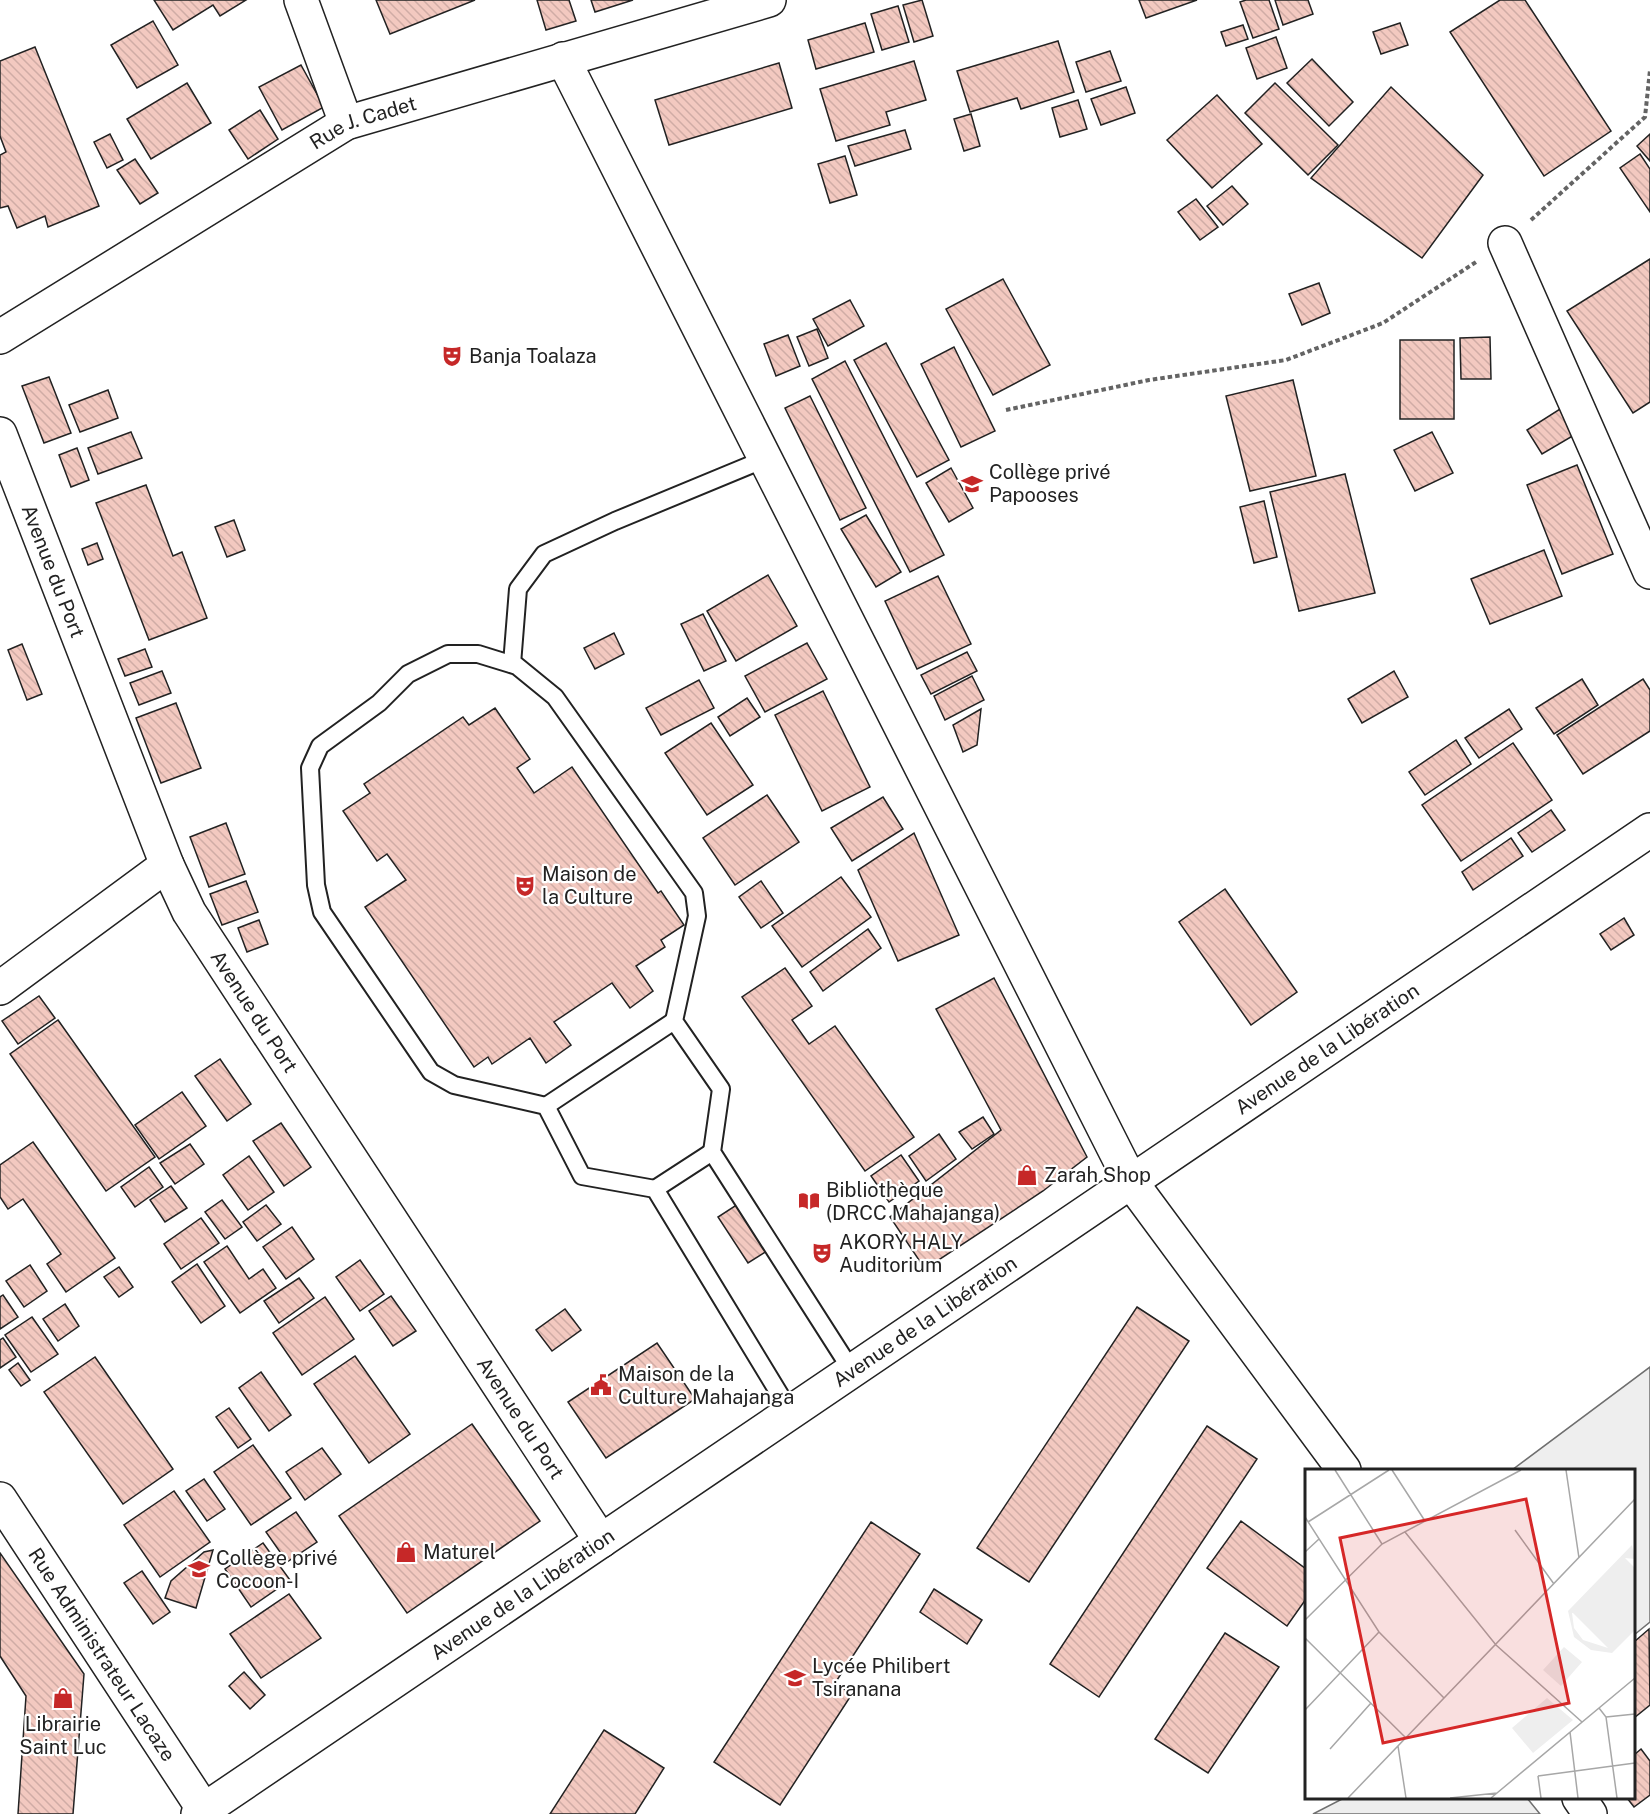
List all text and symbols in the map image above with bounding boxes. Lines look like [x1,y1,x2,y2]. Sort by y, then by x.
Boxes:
street label: Rue J. Cadet [305,91,419,154]
theatre icon: Banja Toalaza [440,344,464,368]
place label: Banja Toalaza [469,344,597,368]
place label: Collège privé Papooses [989,460,1111,507]
school or university icon: Collège privé Papooses [960,472,984,496]
street label: Avenue du Port [16,501,90,641]
place label: Maison de la Culture [542,862,636,909]
theatre icon: Maison de la Culture [513,874,537,898]
street label: Avenue du Port [206,946,303,1077]
street label: Avenue de la Libération [1231,978,1424,1120]
shop icon: Zarah Shop [1015,1163,1039,1187]
place label: Zarah Shop [1044,1163,1151,1187]
place label: Bibliothèque (DRCC Mahajanga) [826,1178,1000,1225]
library icon: Bibliothèque (DRCC Mahajanga) [797,1189,821,1213]
place label: AKORY HALY Auditorium [839,1230,963,1277]
theatre icon: AKORY HALY Auditorium [810,1241,834,1265]
street label: Avenue de la Libération [828,1251,1021,1392]
street label: Avenue du Port [472,1353,569,1483]
place label: Maison de la Culture Mahajanga [618,1362,794,1409]
public building icon: Maison de la Culture Mahajanga [589,1373,613,1397]
inset map [1305,1469,1635,1799]
street label: Avenue de la Libération [426,1523,619,1665]
shop icon: Maturel [394,1540,418,1564]
place label: Maturel [423,1540,496,1564]
street label: Rue Administrateur Lacaze [23,1543,181,1766]
place label: Collège privé Cocoon-I [216,1546,338,1593]
school or university icon: Collège privé Cocoon-I [187,1557,211,1581]
place label: Lycée Philibert Tsiranana [812,1654,950,1701]
school or university icon: Lycée Philibert Tsiranana [783,1666,807,1690]
shop icon: Librairie Saint Luc [51,1686,75,1710]
place label: Librairie Saint Luc [19,1712,107,1759]

